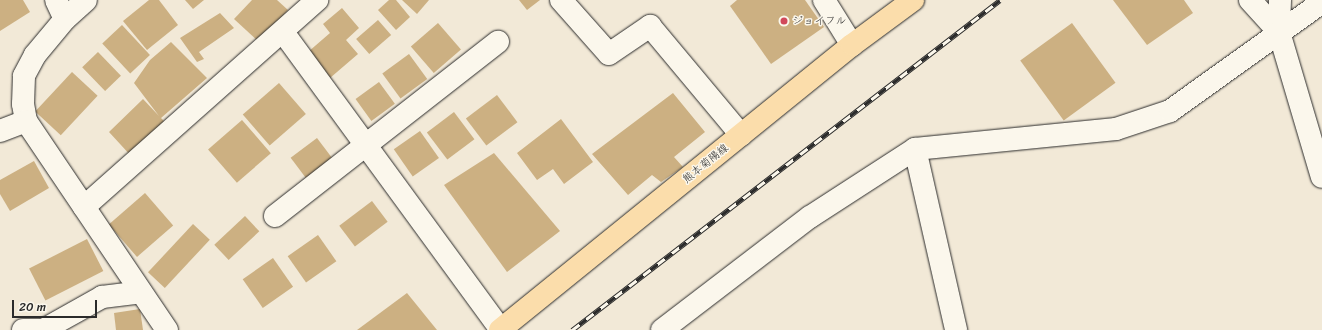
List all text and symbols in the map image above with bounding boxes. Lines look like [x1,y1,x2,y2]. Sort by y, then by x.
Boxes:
place label: ジョイフル [792,14,847,28]
marker: ジョイフル [779,16,789,26]
street label: 熊本菊陽線 [680,142,732,186]
scale bar [14,292,99,318]
text: 20 m [19,296,46,318]

